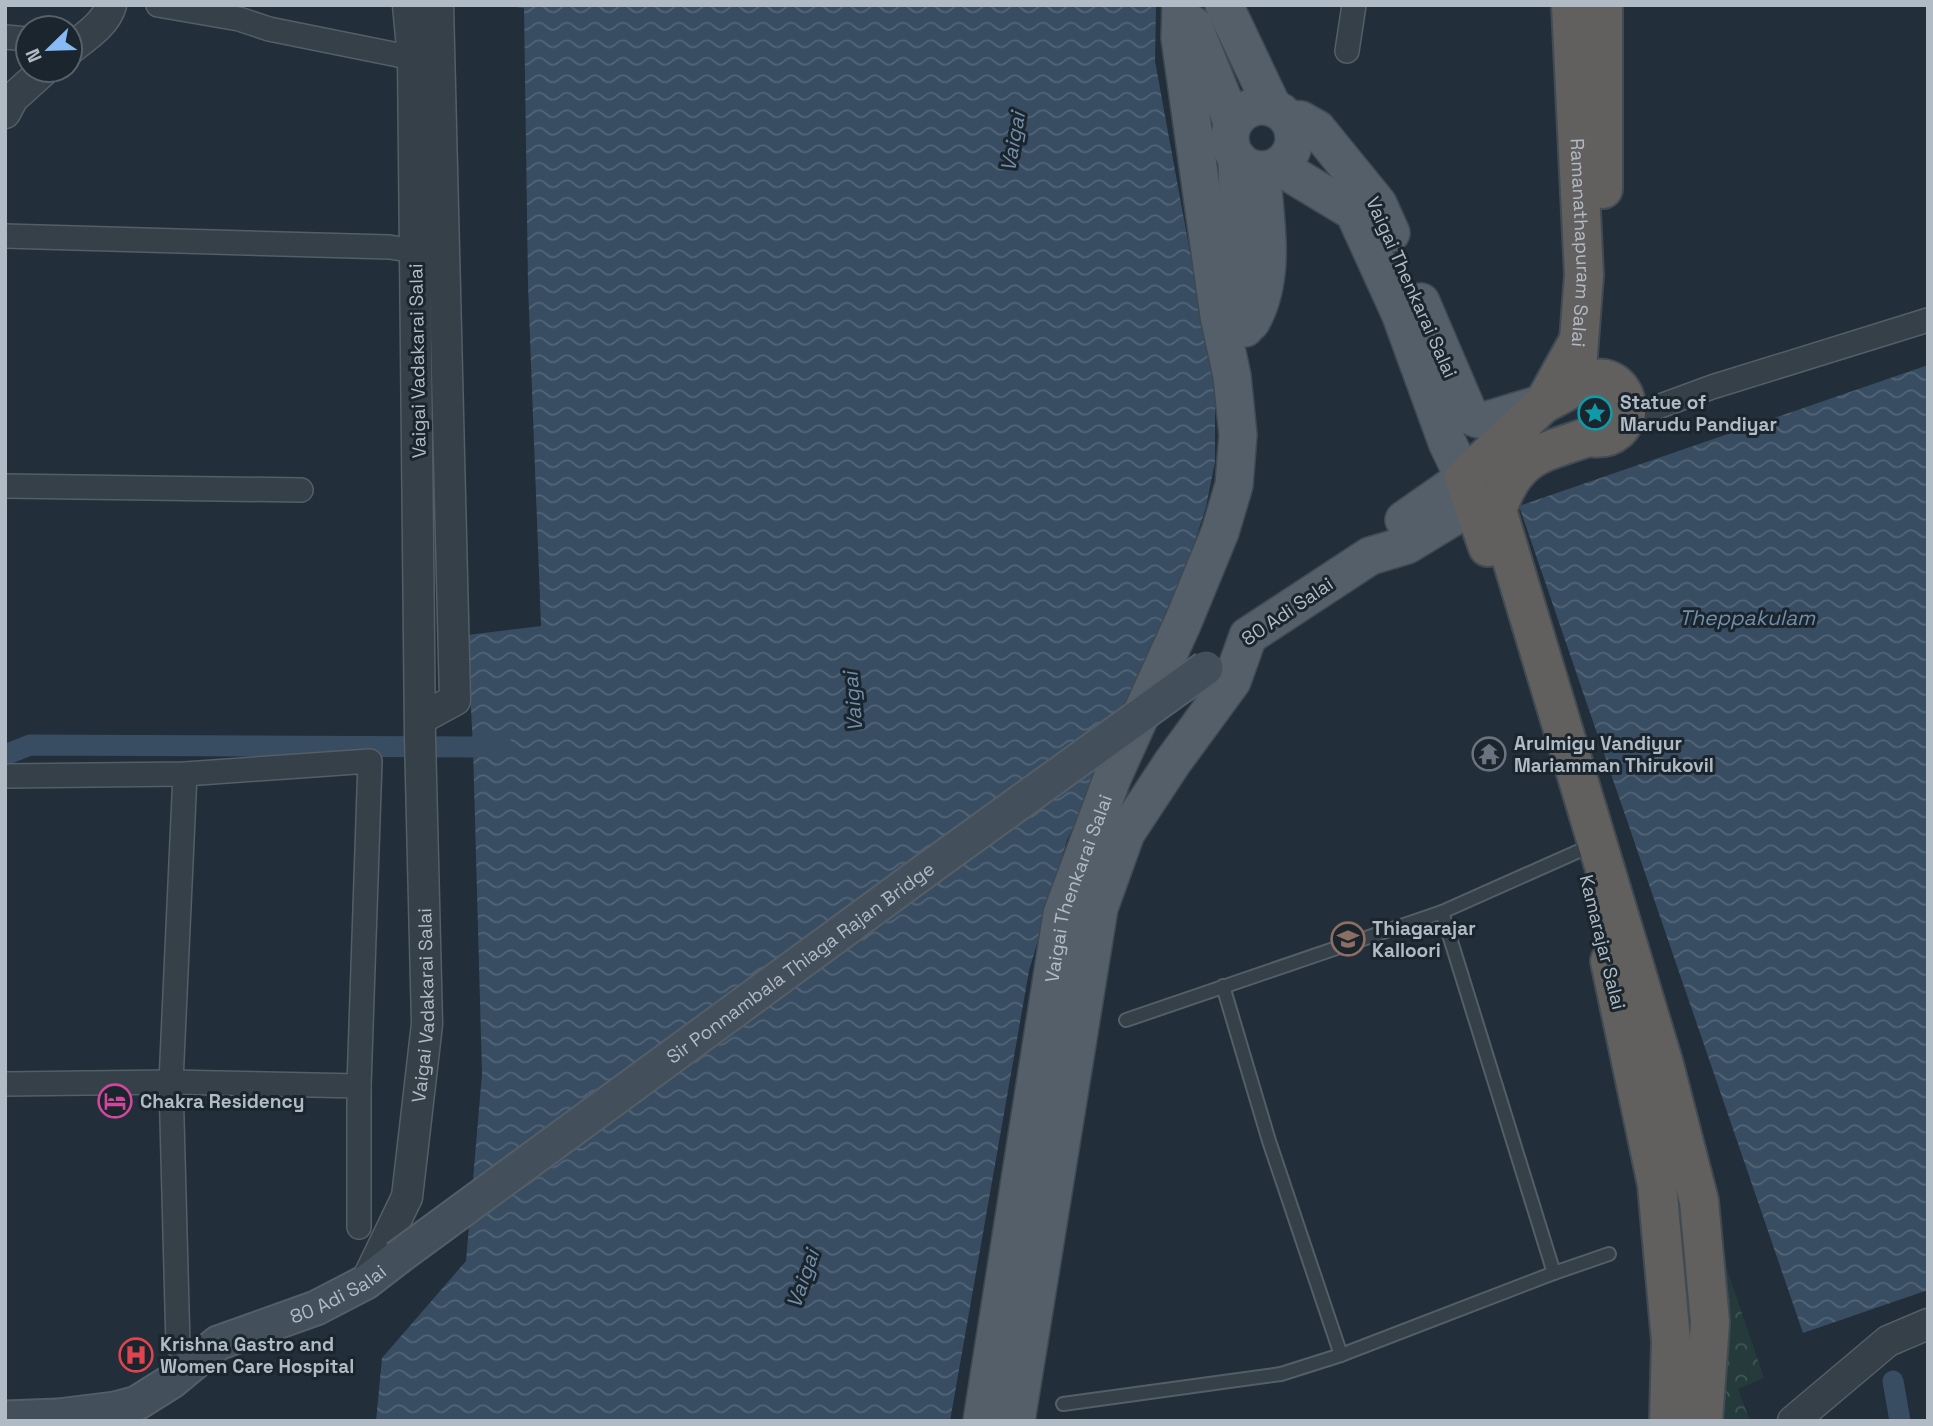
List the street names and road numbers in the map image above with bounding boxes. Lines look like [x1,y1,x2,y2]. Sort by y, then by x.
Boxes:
street label: Ramanathapuram Salai [1564,138,1596,348]
street label: Vaigai Thenkarai Salai [1360,193,1463,382]
street label: Vaigai Vadakarai Salai [403,263,432,459]
street label: 80 Adi Salai [1237,572,1338,651]
street label: Vaigai Thenkarai Salai [1039,791,1118,984]
street label: Sir Ponnambala Thiaga Rajan Bridge [661,856,940,1069]
street label: Kamarajar Salai [1574,872,1631,1012]
street label: Vaigai Vadakarai Salai [406,908,440,1104]
street label: 80 Adi Salai [287,1259,391,1329]

